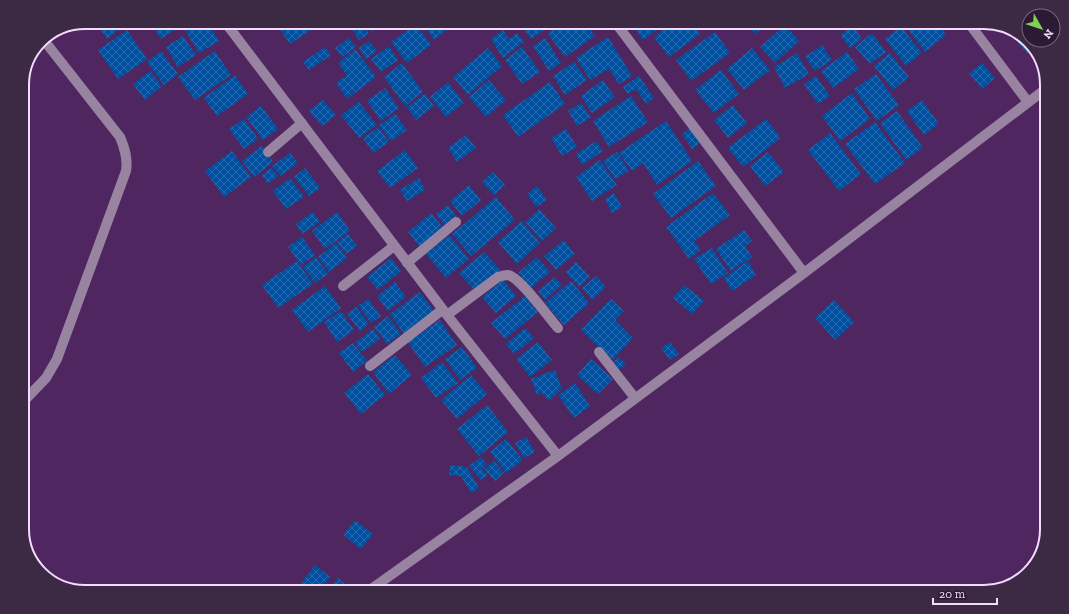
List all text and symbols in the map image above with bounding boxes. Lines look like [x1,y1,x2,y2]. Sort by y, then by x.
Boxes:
north arrow [1021,8,1061,48]
text: N [1040,27,1056,42]
scale bar [933,580,997,606]
text: 20 m [939,587,966,601]

